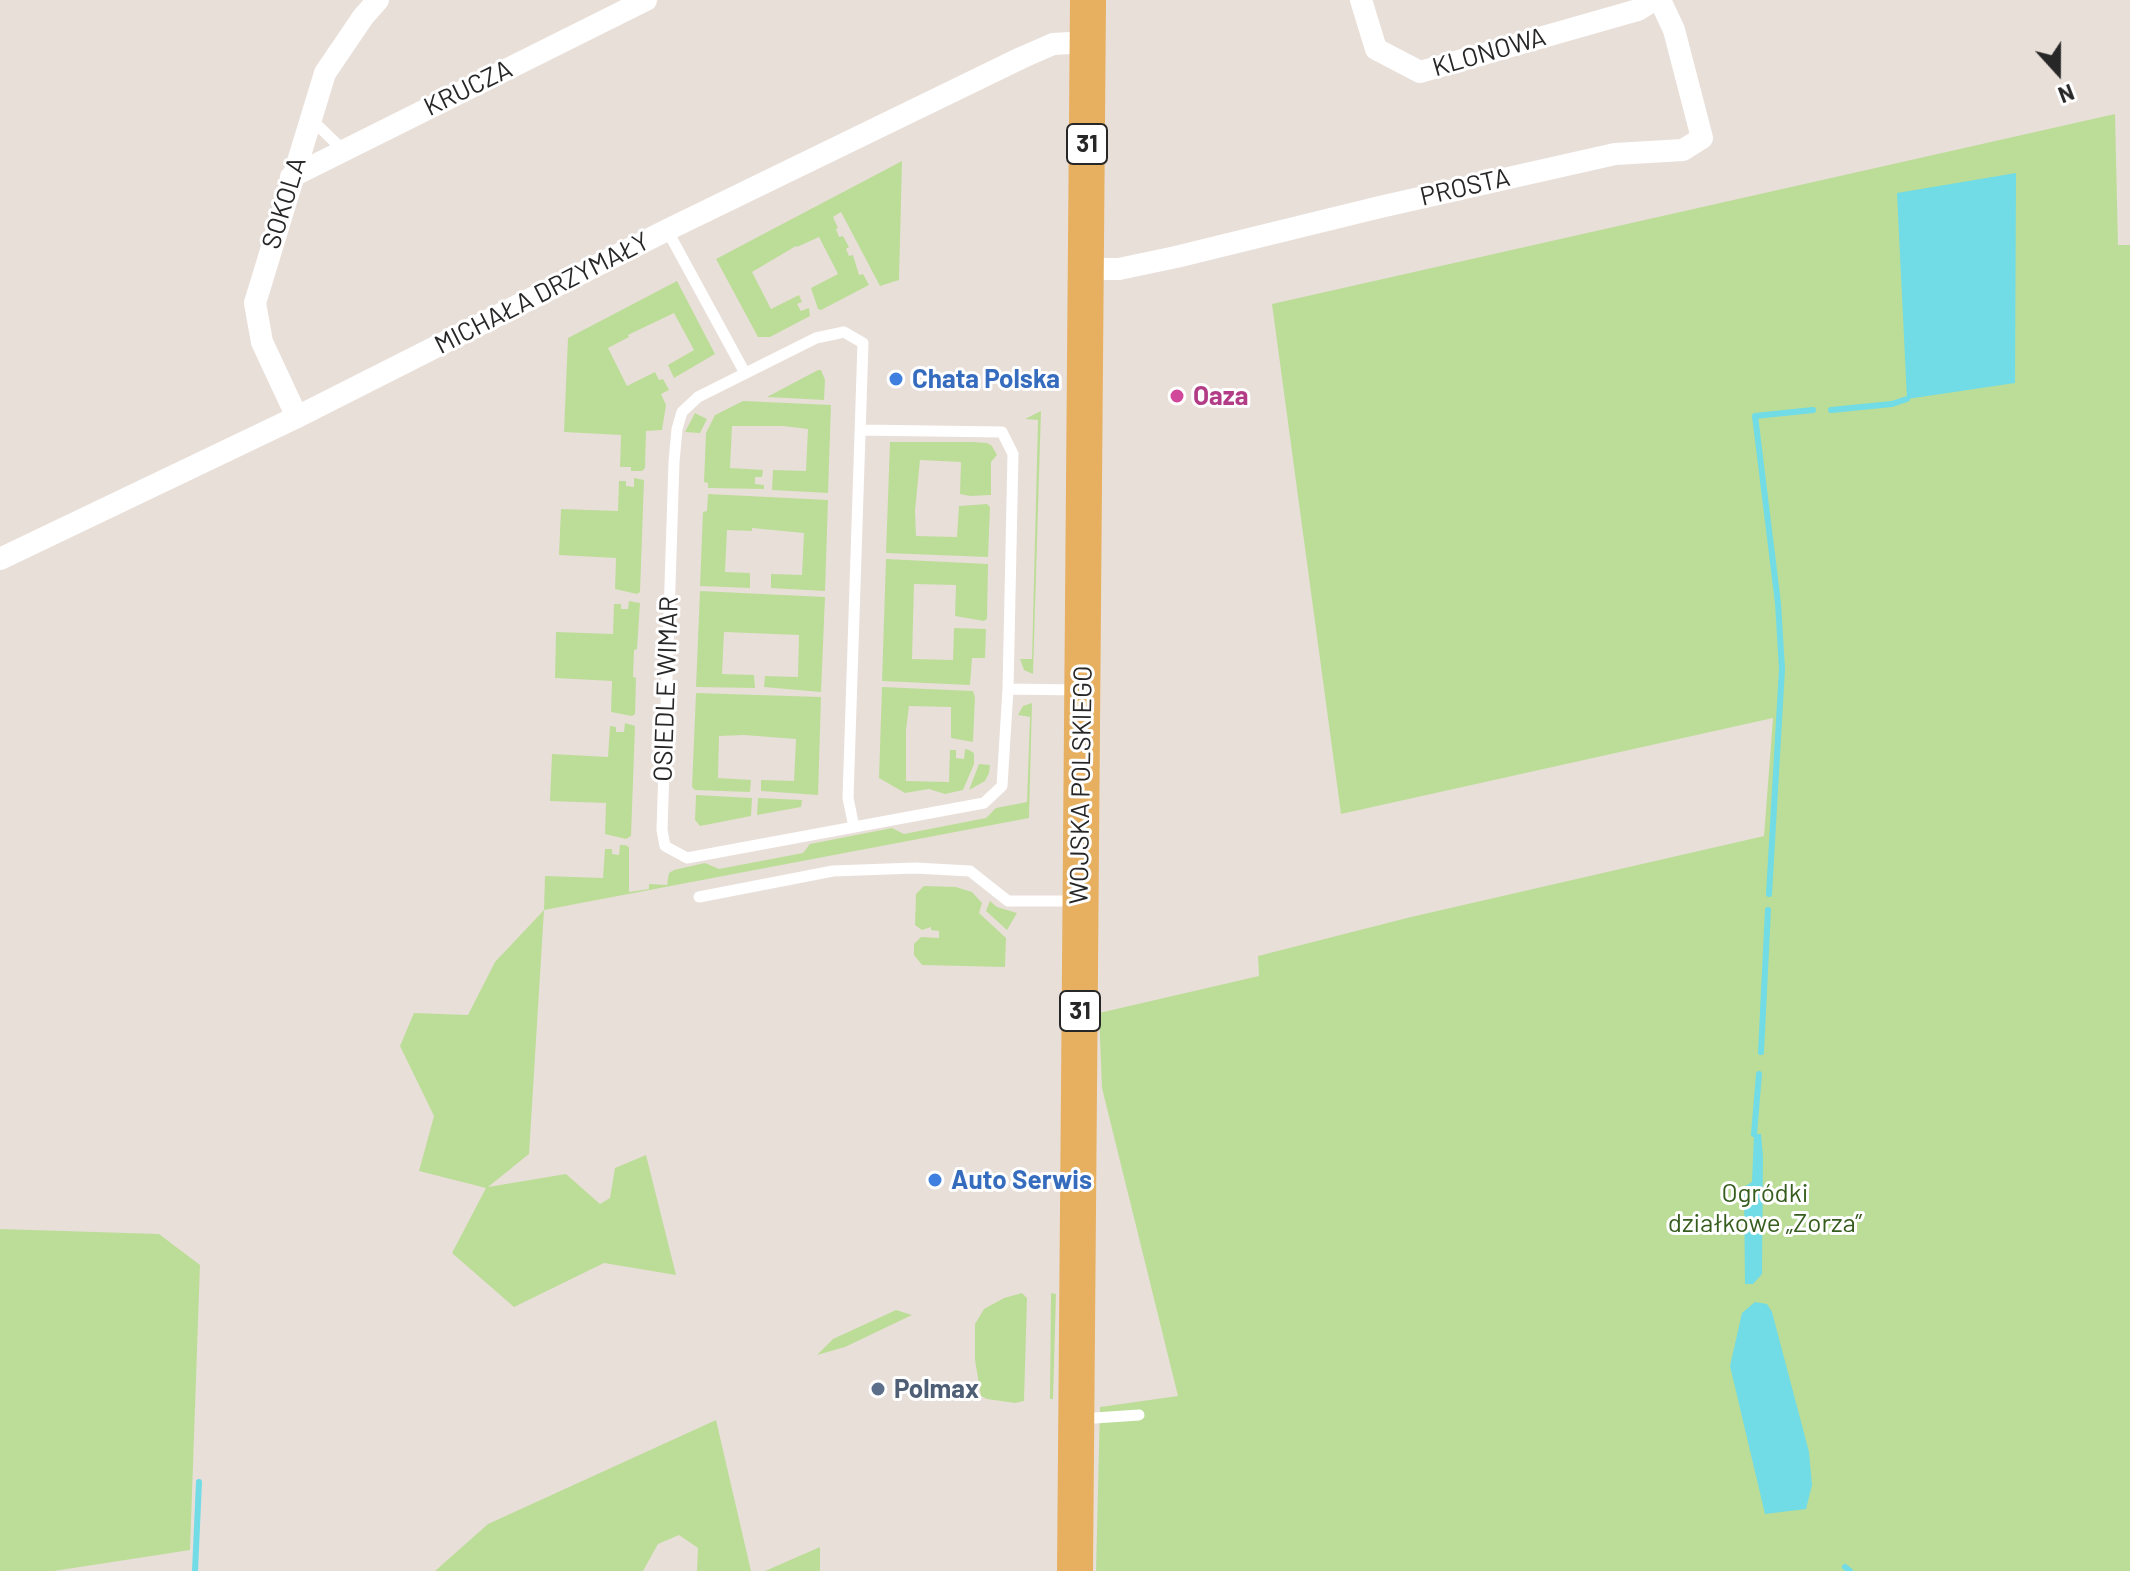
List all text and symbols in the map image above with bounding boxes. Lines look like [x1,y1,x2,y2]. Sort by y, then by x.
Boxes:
street label: KLONOWA [1429,21,1549,83]
north arrow [2018,32,2098,112]
street label: KRUCZA [419,53,517,123]
text: N [2055,80,2078,109]
road number: 31 [1067,124,1107,164]
street label: SOKOLA [255,153,313,253]
street label: PROSTA [1417,162,1513,212]
street label: MICHAŁA DRZYMAŁY [429,225,655,361]
place label: Chata Polska [912,363,1060,395]
marker: Chata Polska [887,370,905,388]
place label: Oaza [1193,380,1248,412]
marker: Oaza [1168,387,1186,405]
street label: OSIEDLE WIMAR [647,596,685,782]
street label: WOJSKA POLSKIEGO [1063,665,1099,905]
road number: 31 [1060,991,1100,1031]
place label: Auto Serwis [951,1164,1092,1196]
marker: Auto Serwis [926,1171,944,1189]
park label: Ogródki działkowe „Zorza” [1668,1177,1862,1238]
place label: Polmax [894,1373,979,1405]
marker: Polmax [869,1380,887,1398]

